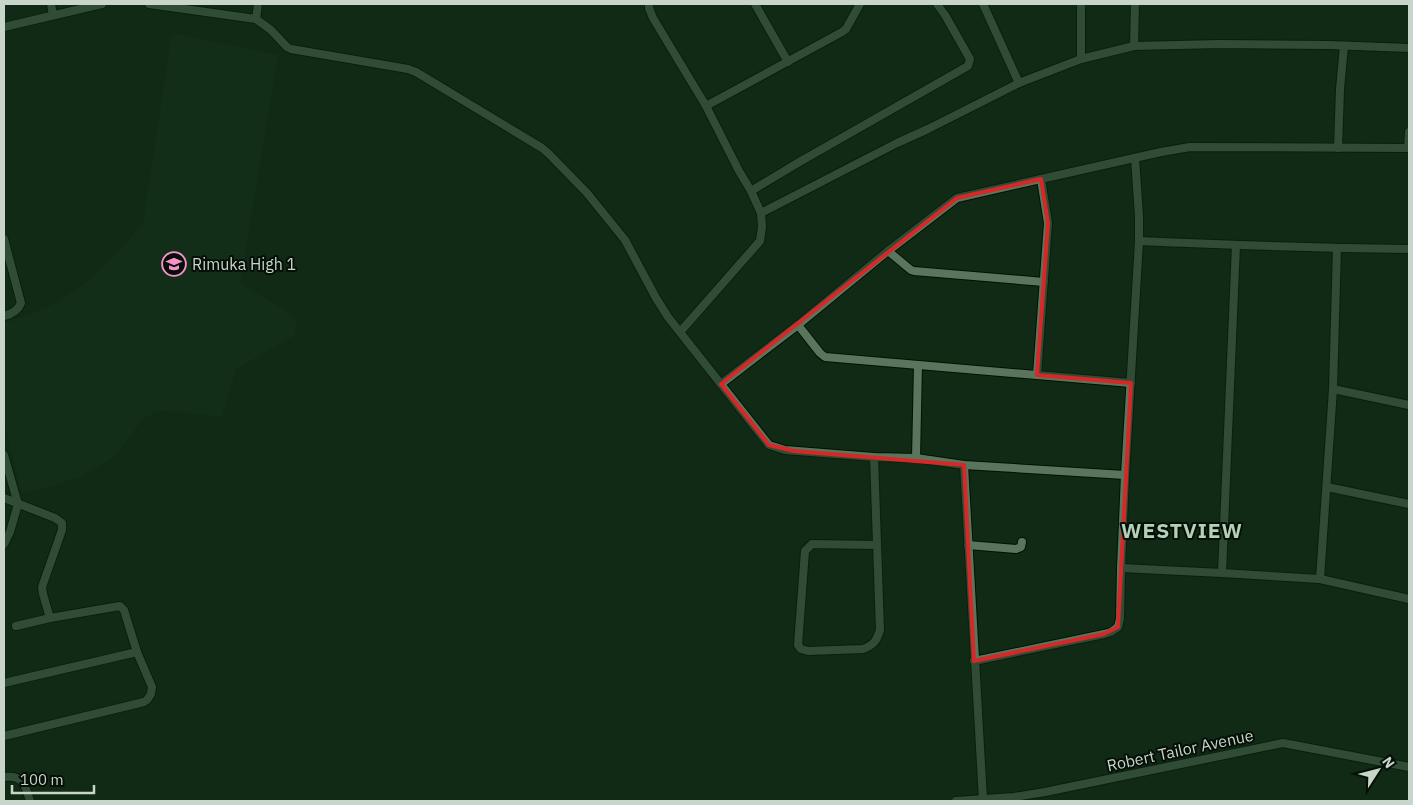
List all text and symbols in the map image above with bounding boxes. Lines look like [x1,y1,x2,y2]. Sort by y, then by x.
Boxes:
school or university icon: Rimuka High 1 [161,251,187,277]
place label: Rimuka High 1 [192,254,296,274]
district label: WESTVIEW [1121,516,1243,544]
street label: Robert Tailor Avenue [1105,725,1255,775]
north arrow [1353,745,1403,795]
text: N [1378,753,1399,772]
scale bar [12,762,95,794]
text: 100 m [20,770,64,789]

